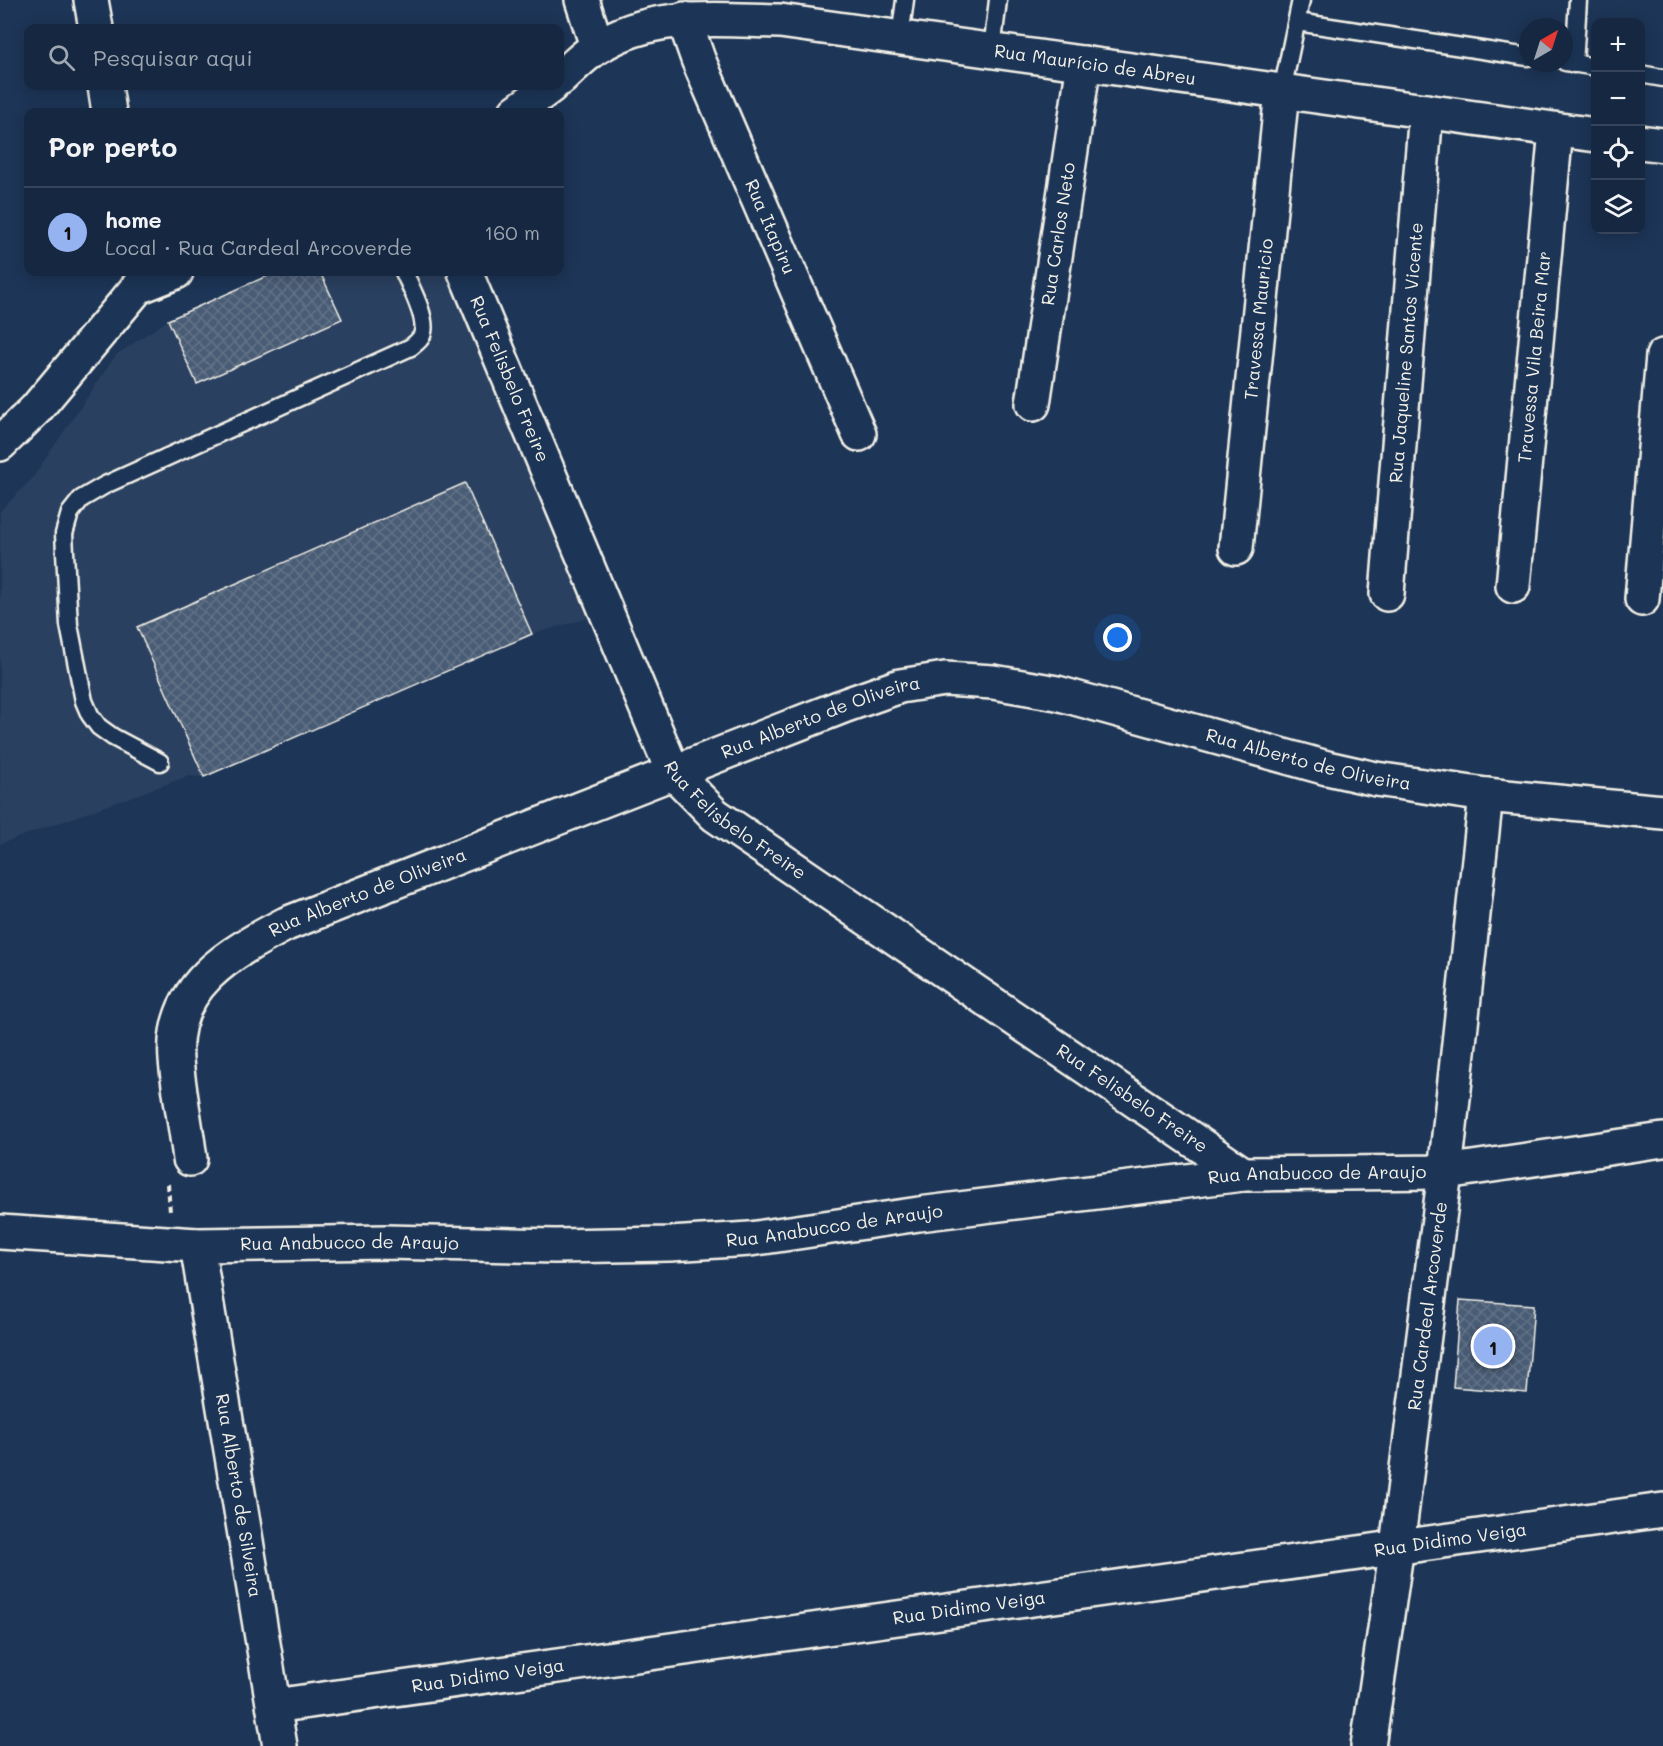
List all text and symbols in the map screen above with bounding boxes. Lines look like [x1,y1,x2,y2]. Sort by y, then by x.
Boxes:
north arrow [1519,18,1573,72]
map controls [1591,18,1645,234]
button: + [1591,18,1645,72]
search box [24,24,564,90]
street label: Rua Maurício de Abreu [993,38,1198,90]
icon: search [45,41,78,74]
text: Pesquisar aqui [93,43,253,72]
button: − [1591,72,1645,126]
button: locate [1591,126,1645,180]
text: Por perto [48,130,177,164]
street label: Rua Carlos Neto [1035,160,1080,307]
street label: Rua Itapiru [740,175,802,278]
button: layers [1591,180,1645,234]
text: home [105,205,162,234]
text: 1 [63,219,72,245]
text: 160 m [484,219,540,245]
street label: Rua Jaqueline Santos Vicente [1383,221,1428,484]
text: Local · Rua Cardeal Arcoverde [105,234,412,260]
street label: Travessa Mauricio [1238,237,1278,401]
street label: Travessa Vila Beira Mar [1512,250,1556,464]
street label: Rua Felisbelo Freire [465,292,556,466]
your location [1103,623,1132,652]
street label: Rua Alberto de Oliveira [717,670,922,764]
street label: Rua Alberto de Oliveira [1203,722,1413,795]
street label: Rua Felisbelo Freire [659,757,811,884]
street label: Rua Alberto de Oliveira [264,842,469,942]
street label: Rua Felisbelo Freire [1052,1038,1213,1158]
street label: Rua Anabucco de Araujo [1206,1159,1427,1189]
street label: Rua Anabucco de Araujo [725,1198,944,1251]
street label: Rua Cardeal Arcoverde [1401,1200,1452,1412]
street label: Rua Anabucco de Araujo [240,1229,460,1255]
pin: 1 [1474,1324,1512,1368]
street label: Rua Alberto de Silveira [211,1392,268,1599]
street label: Rua Didimo Veiga [1372,1516,1528,1562]
street label: Rua Didimo Veiga [891,1584,1047,1630]
street label: Rua Didimo Veiga [410,1652,566,1697]

